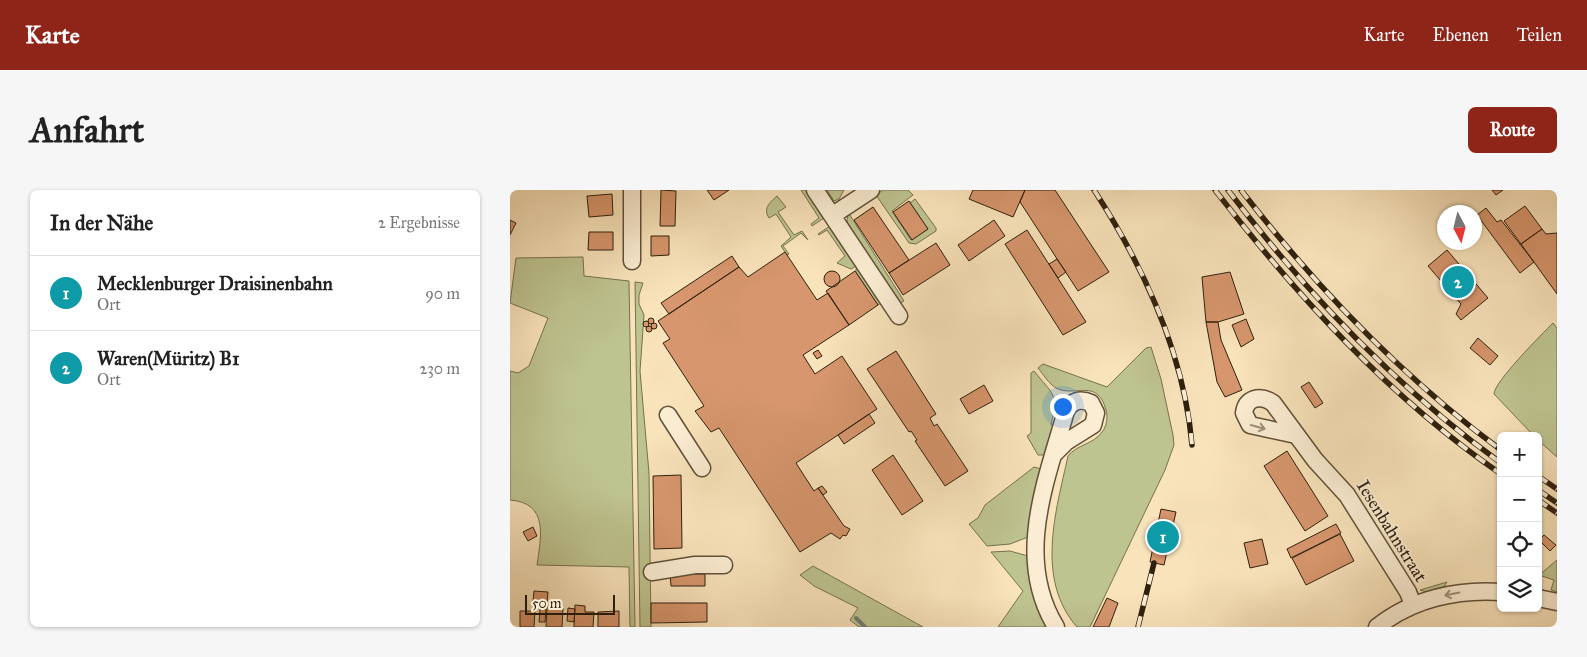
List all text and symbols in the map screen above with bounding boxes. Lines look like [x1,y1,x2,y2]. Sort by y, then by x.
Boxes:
text: Karte [25,20,80,50]
text: Karte [1364,24,1405,46]
text: Ebenen [1433,24,1489,46]
text: Teilen [1517,24,1562,46]
button: Route [1468,107,1557,153]
text: Anfahrt [30,109,144,152]
north arrow [1437,205,1482,250]
text: In der Nähe [50,210,153,236]
text: 2 Ergebnisse [378,213,460,232]
pin: 2 [1442,263,1474,301]
text: Mecklenburger Draisinenbahn [97,272,333,295]
text: 1 [63,284,69,303]
text: 90 m [425,284,460,303]
text: Ort [97,295,121,314]
text: Waren(Müritz) B1 [97,347,239,370]
text: 2 [62,359,70,378]
text: 230 m [420,359,460,378]
text: Ort [97,370,121,389]
your location [1050,394,1076,420]
one-way arrow [1250,423,1266,432]
map controls [1497,432,1542,612]
button: + [1497,432,1542,477]
street label: Iesenbahnstraat [1352,476,1432,587]
button: − [1497,477,1542,522]
pin: 1 [1147,518,1179,556]
button: locate [1497,522,1542,567]
button: layers [1497,567,1542,612]
one-way arrow [1445,590,1461,599]
scale bar [525,592,615,615]
text: 50 m [532,595,561,612]

